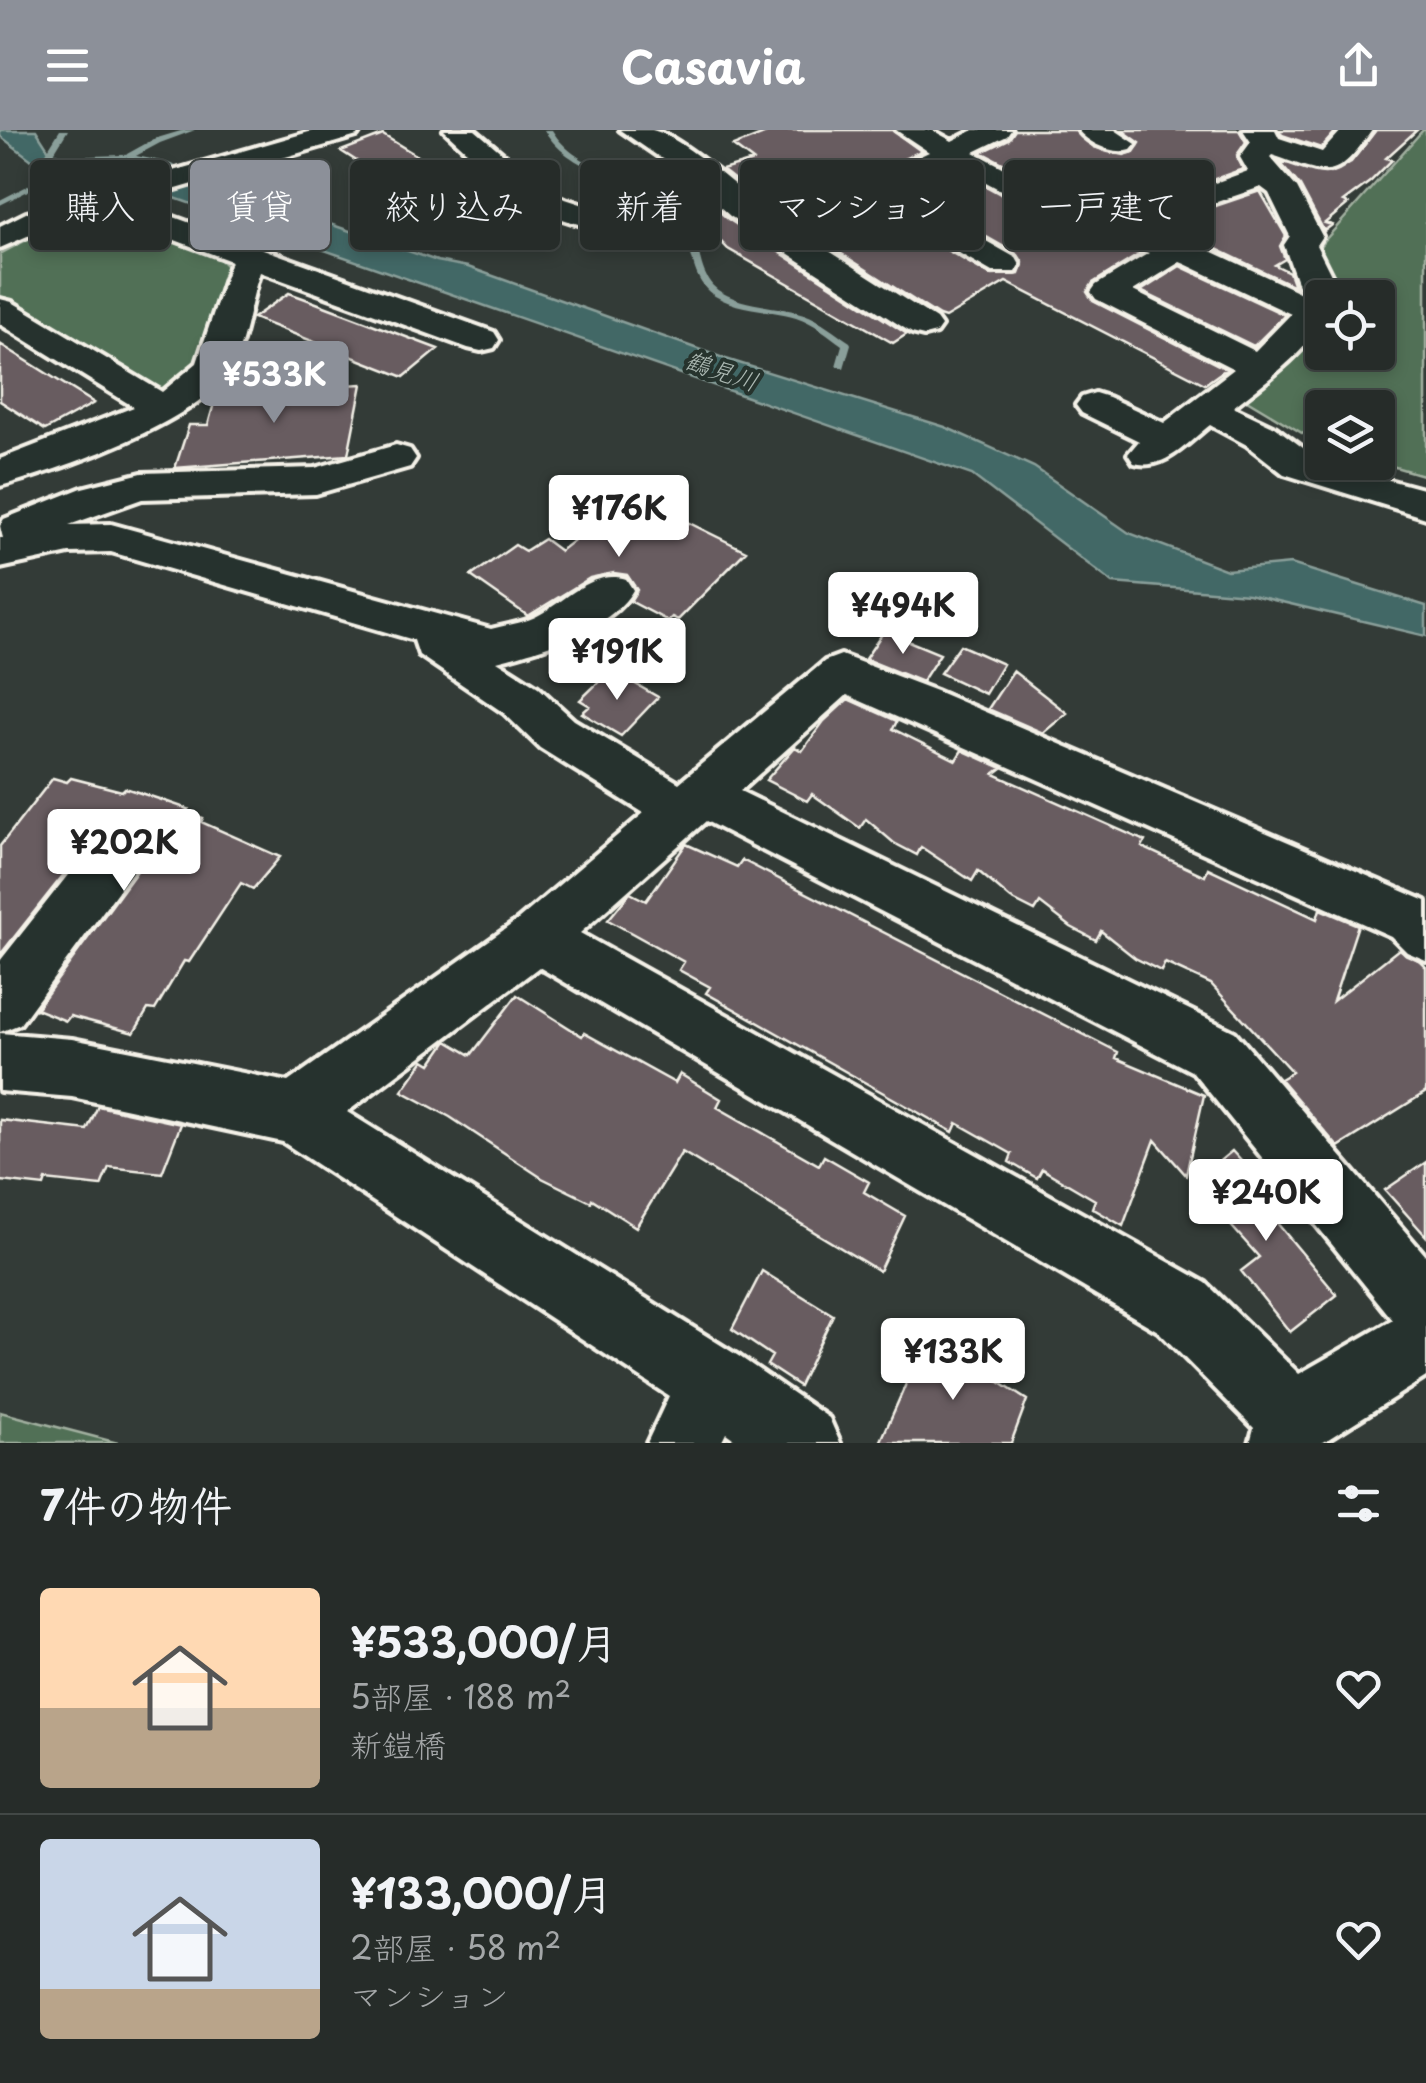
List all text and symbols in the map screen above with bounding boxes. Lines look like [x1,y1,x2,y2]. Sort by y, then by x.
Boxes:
text: Casavia [621,31,805,99]
icon: menu [40,38,95,93]
icon: share [1331,38,1386,93]
chip: 購入 [30,160,170,250]
chip: 賃貸 [190,160,330,250]
chip: 絞り込み [350,160,560,250]
chip: 新着 [580,160,720,250]
chip: マンション [740,160,984,250]
chip: 一戸建て [1004,160,1214,250]
map controls [1305,280,1395,480]
button: locate [1305,280,1395,370]
water label: 鶴見川 [681,340,764,400]
pin: ¥533K [204,341,344,426]
text: ¥533K [222,349,326,397]
button: layers [1305,390,1395,480]
pin: ¥176K [549,475,689,560]
text: ¥176K [571,483,667,531]
pin: ¥494K [833,572,973,657]
text: ¥494K [850,580,956,628]
pin: ¥191K [547,618,687,703]
text: ¥191K [571,626,663,674]
pin: ¥202K [54,809,194,894]
text: ¥202K [69,817,179,865]
pin: ¥240K [1196,1159,1336,1244]
text: ¥240K [1211,1167,1321,1215]
pin: ¥133K [883,1318,1023,1403]
text: ¥133K [903,1326,1003,1374]
text: 7件の物件 [40,1472,232,1535]
icon: filters [1331,1476,1386,1531]
text: ¥533,000/月 [350,1609,618,1672]
icon: home [120,1628,240,1748]
icon: heart [1331,1661,1386,1716]
text: 5部屋 · 188 m² [350,1672,571,1720]
text: 新鎧橋 [350,1720,446,1768]
text: ¥133,000/月 [350,1860,613,1923]
icon: home [120,1879,240,1999]
icon: heart [1331,1912,1386,1967]
text: 2部屋 · 58 m² [350,1923,561,1971]
text: マンション [350,1971,509,2019]

